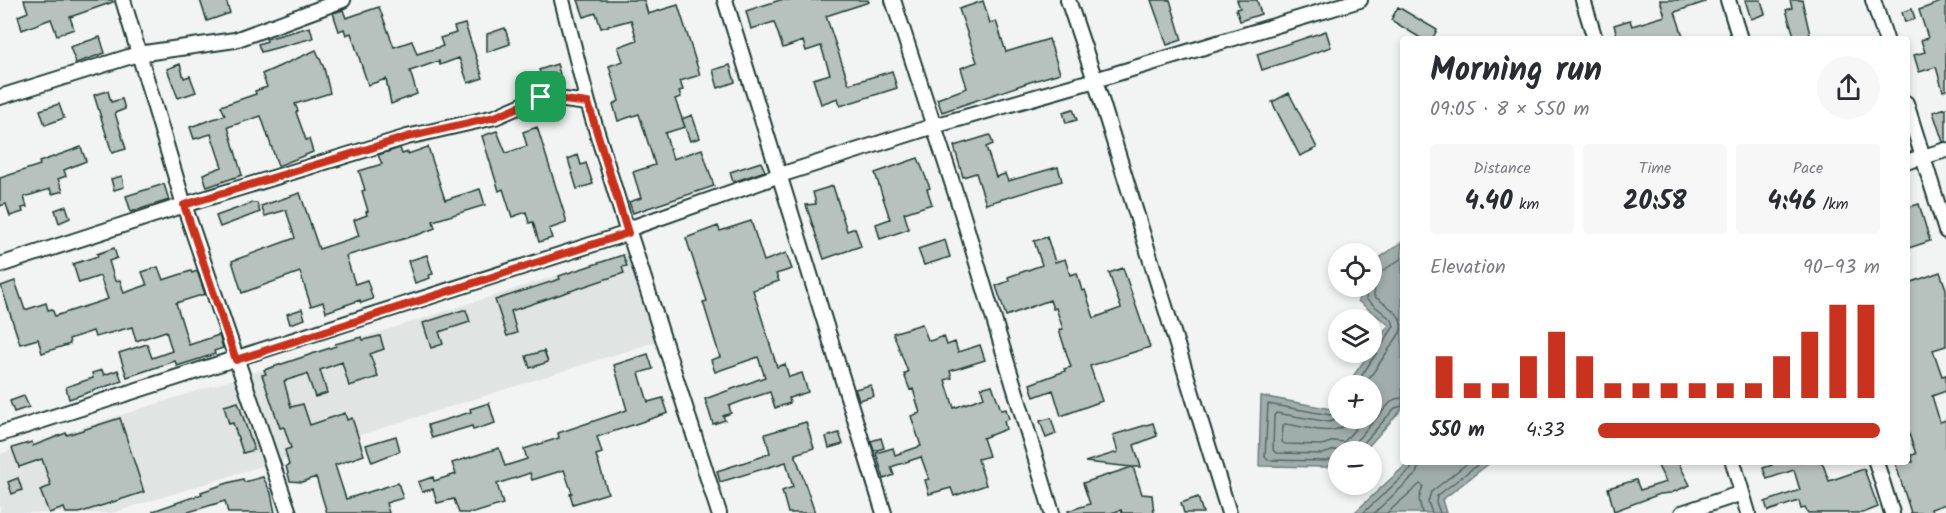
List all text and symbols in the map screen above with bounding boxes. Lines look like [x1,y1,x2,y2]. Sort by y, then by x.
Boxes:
text: Morning run [1430,45,1602,98]
button: share [1817,56,1880,119]
pin [515,71,566,122]
icon: arrive [524,80,557,113]
text: 09:05 · 8 × 550 m [1430,94,1589,126]
text: Distance [1473,156,1531,181]
text: Time [1639,156,1671,181]
text: Pace [1793,156,1823,181]
text: 4.40 [1465,181,1513,223]
text: 20:58 [1623,181,1687,223]
text: 4:46 [1767,181,1816,223]
text: km [1513,192,1539,217]
text: /km [1816,192,1849,217]
map controls [1328,243,1382,495]
button: locate [1328,243,1382,297]
text: Elevation [1430,252,1506,284]
text: 90–93 m [1803,252,1880,284]
button: layers [1328,309,1382,363]
button: + [1328,375,1382,429]
text: 550 m [1430,415,1485,447]
text: 4:33 [1526,415,1565,447]
button: − [1328,441,1382,495]

